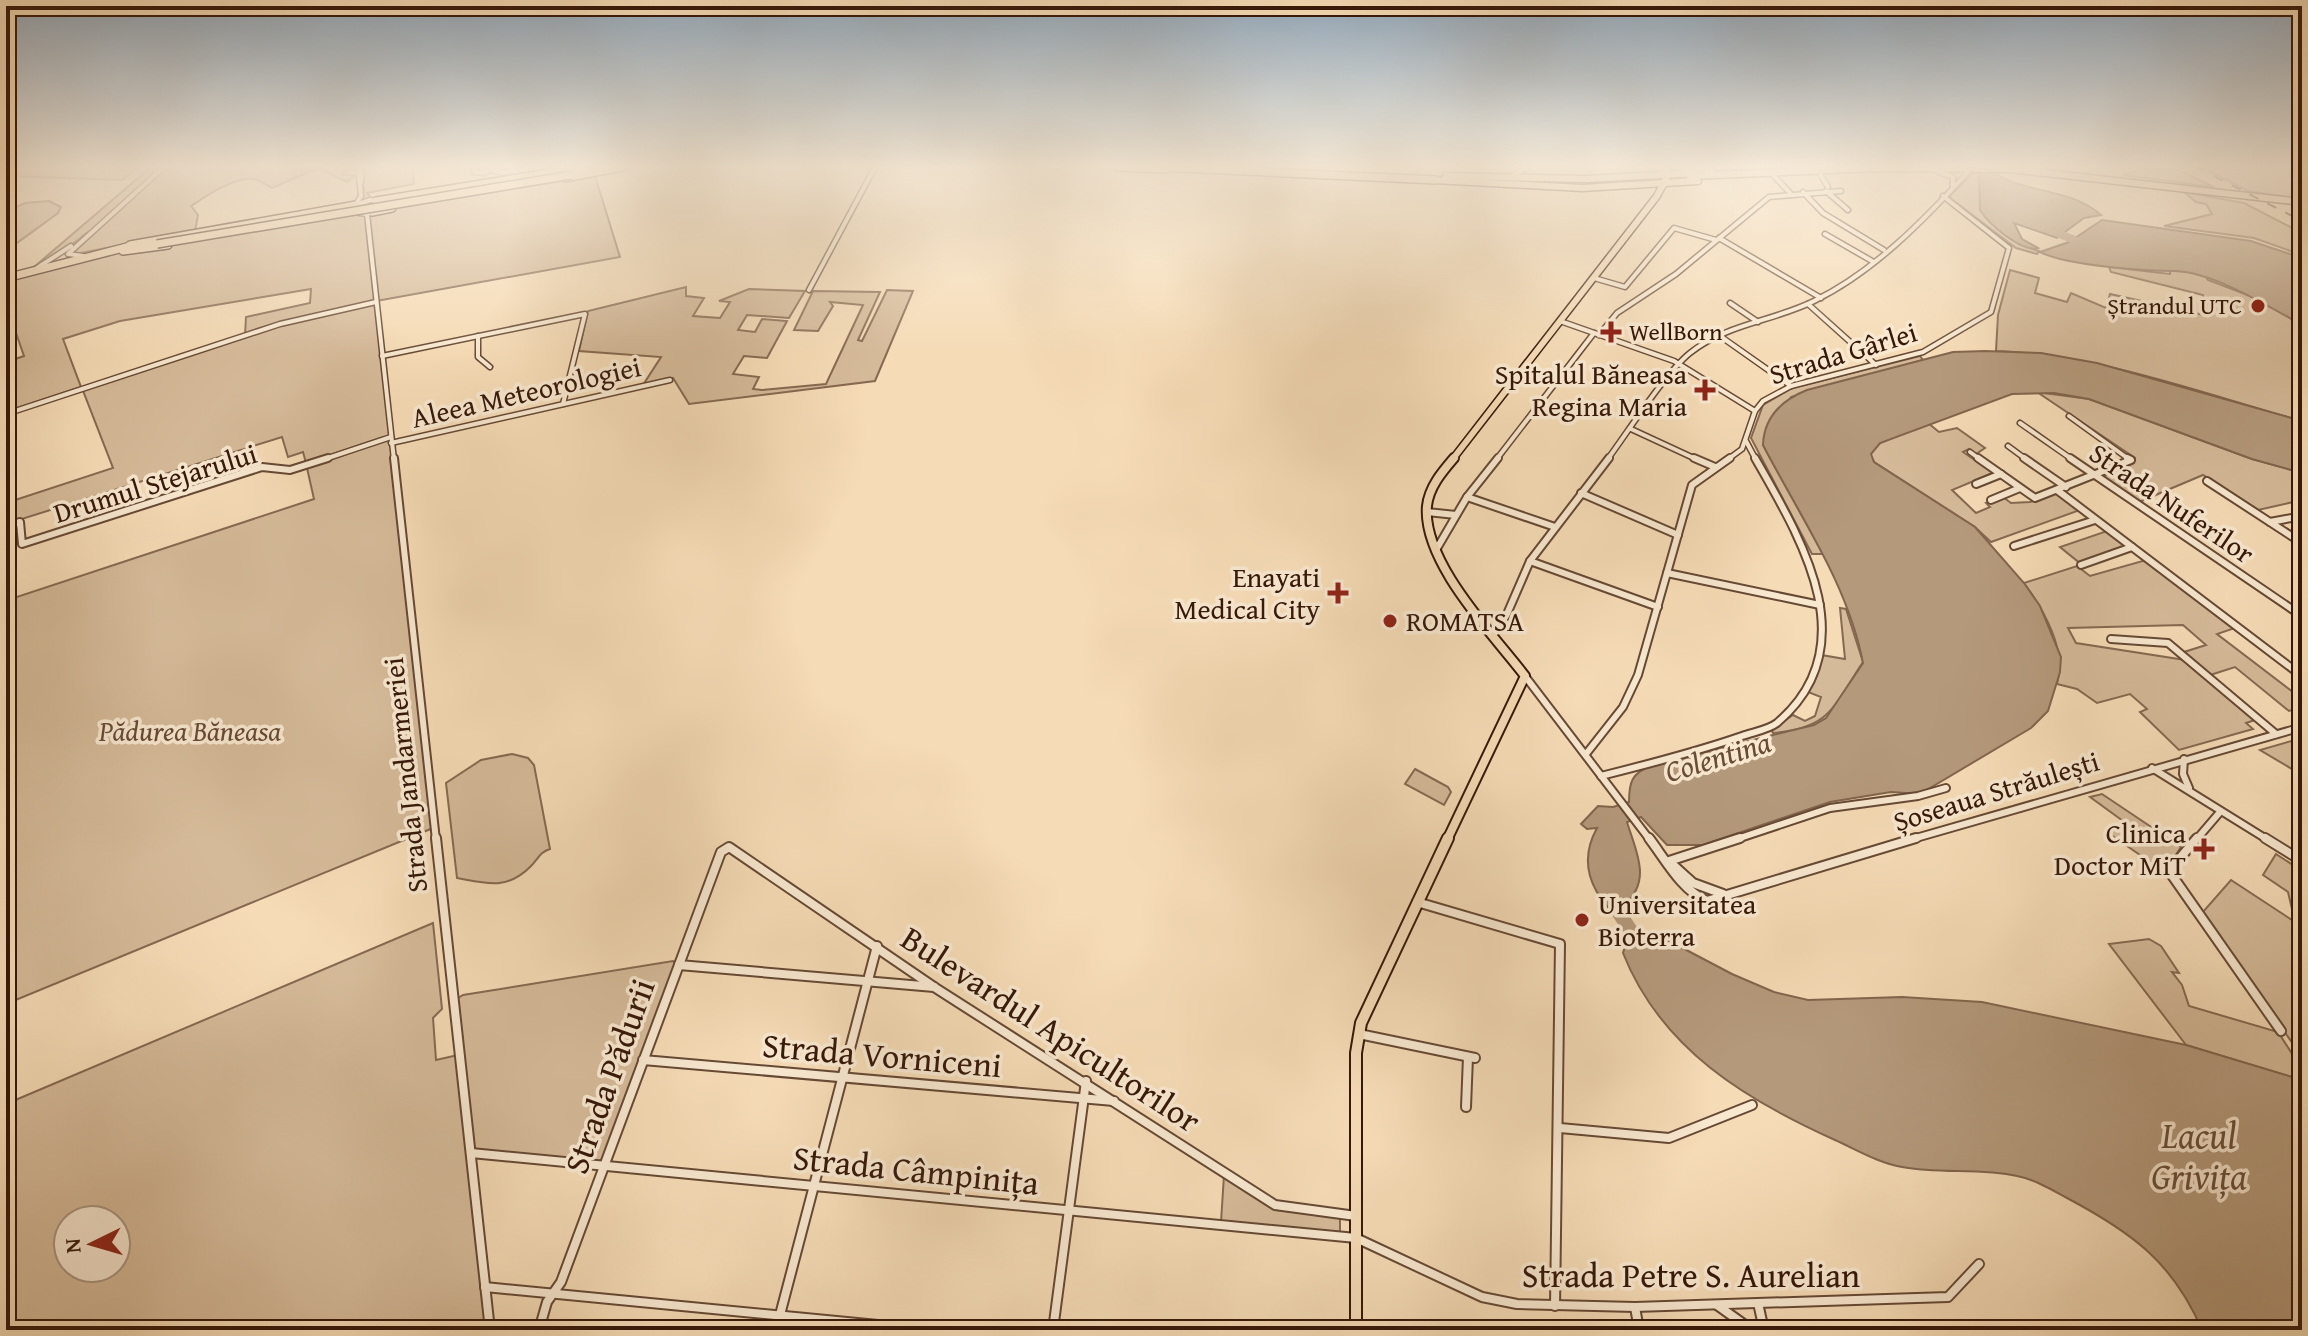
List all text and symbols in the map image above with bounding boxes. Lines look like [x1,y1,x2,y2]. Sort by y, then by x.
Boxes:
place label: Ștrandul UTC [2107,288,2242,323]
marker: Ștrandul UTC [2249,297,2267,315]
street label: Strada Gârlei [1764,311,1922,394]
place label: WellBorn [1629,314,1723,349]
marker: WellBorn [1600,321,1622,343]
street label: Aleea Meteorologiei [407,345,645,438]
place label: Spitalul Băneasa Regina Maria [1495,353,1688,426]
marker: Spitalul Băneasa Regina Maria [1694,379,1716,401]
street label: Drumul Stejarului [48,432,262,533]
street label: Strada Nuferilor [2082,432,2263,573]
place label: Enayati Medical City [1175,556,1320,629]
marker: Enayati Medical City [1327,582,1349,604]
place label: ROMATSA [1406,600,1524,641]
marker: ROMATSA [1381,612,1399,630]
street label: Strada Jandarmeriei [372,655,437,895]
park label: Pădurea Băneasa [98,710,281,751]
water label: Colentina [1659,719,1776,793]
street label: Șoseaua Străulești [1888,740,2104,841]
place label: Clinica Doctor MiT [2054,812,2187,885]
marker: Clinica Doctor MiT [2193,838,2215,860]
place label: Universitatea Bioterra [1598,883,1757,956]
marker: Universitatea Bioterra [1573,911,1591,929]
street label: Bulevardul Apicultorilor [892,913,1211,1144]
street label: Strada Pădurii [551,972,666,1180]
street label: Strada Vorniceni [760,1020,1004,1089]
water label: Lacul Grivița [2151,1108,2247,1202]
street label: Strada Câmpinița [791,1132,1041,1207]
north arrow [52,1204,132,1284]
text: N [55,1237,89,1254]
street label: Strada Petre S. Aurelian [1522,1250,1860,1299]

